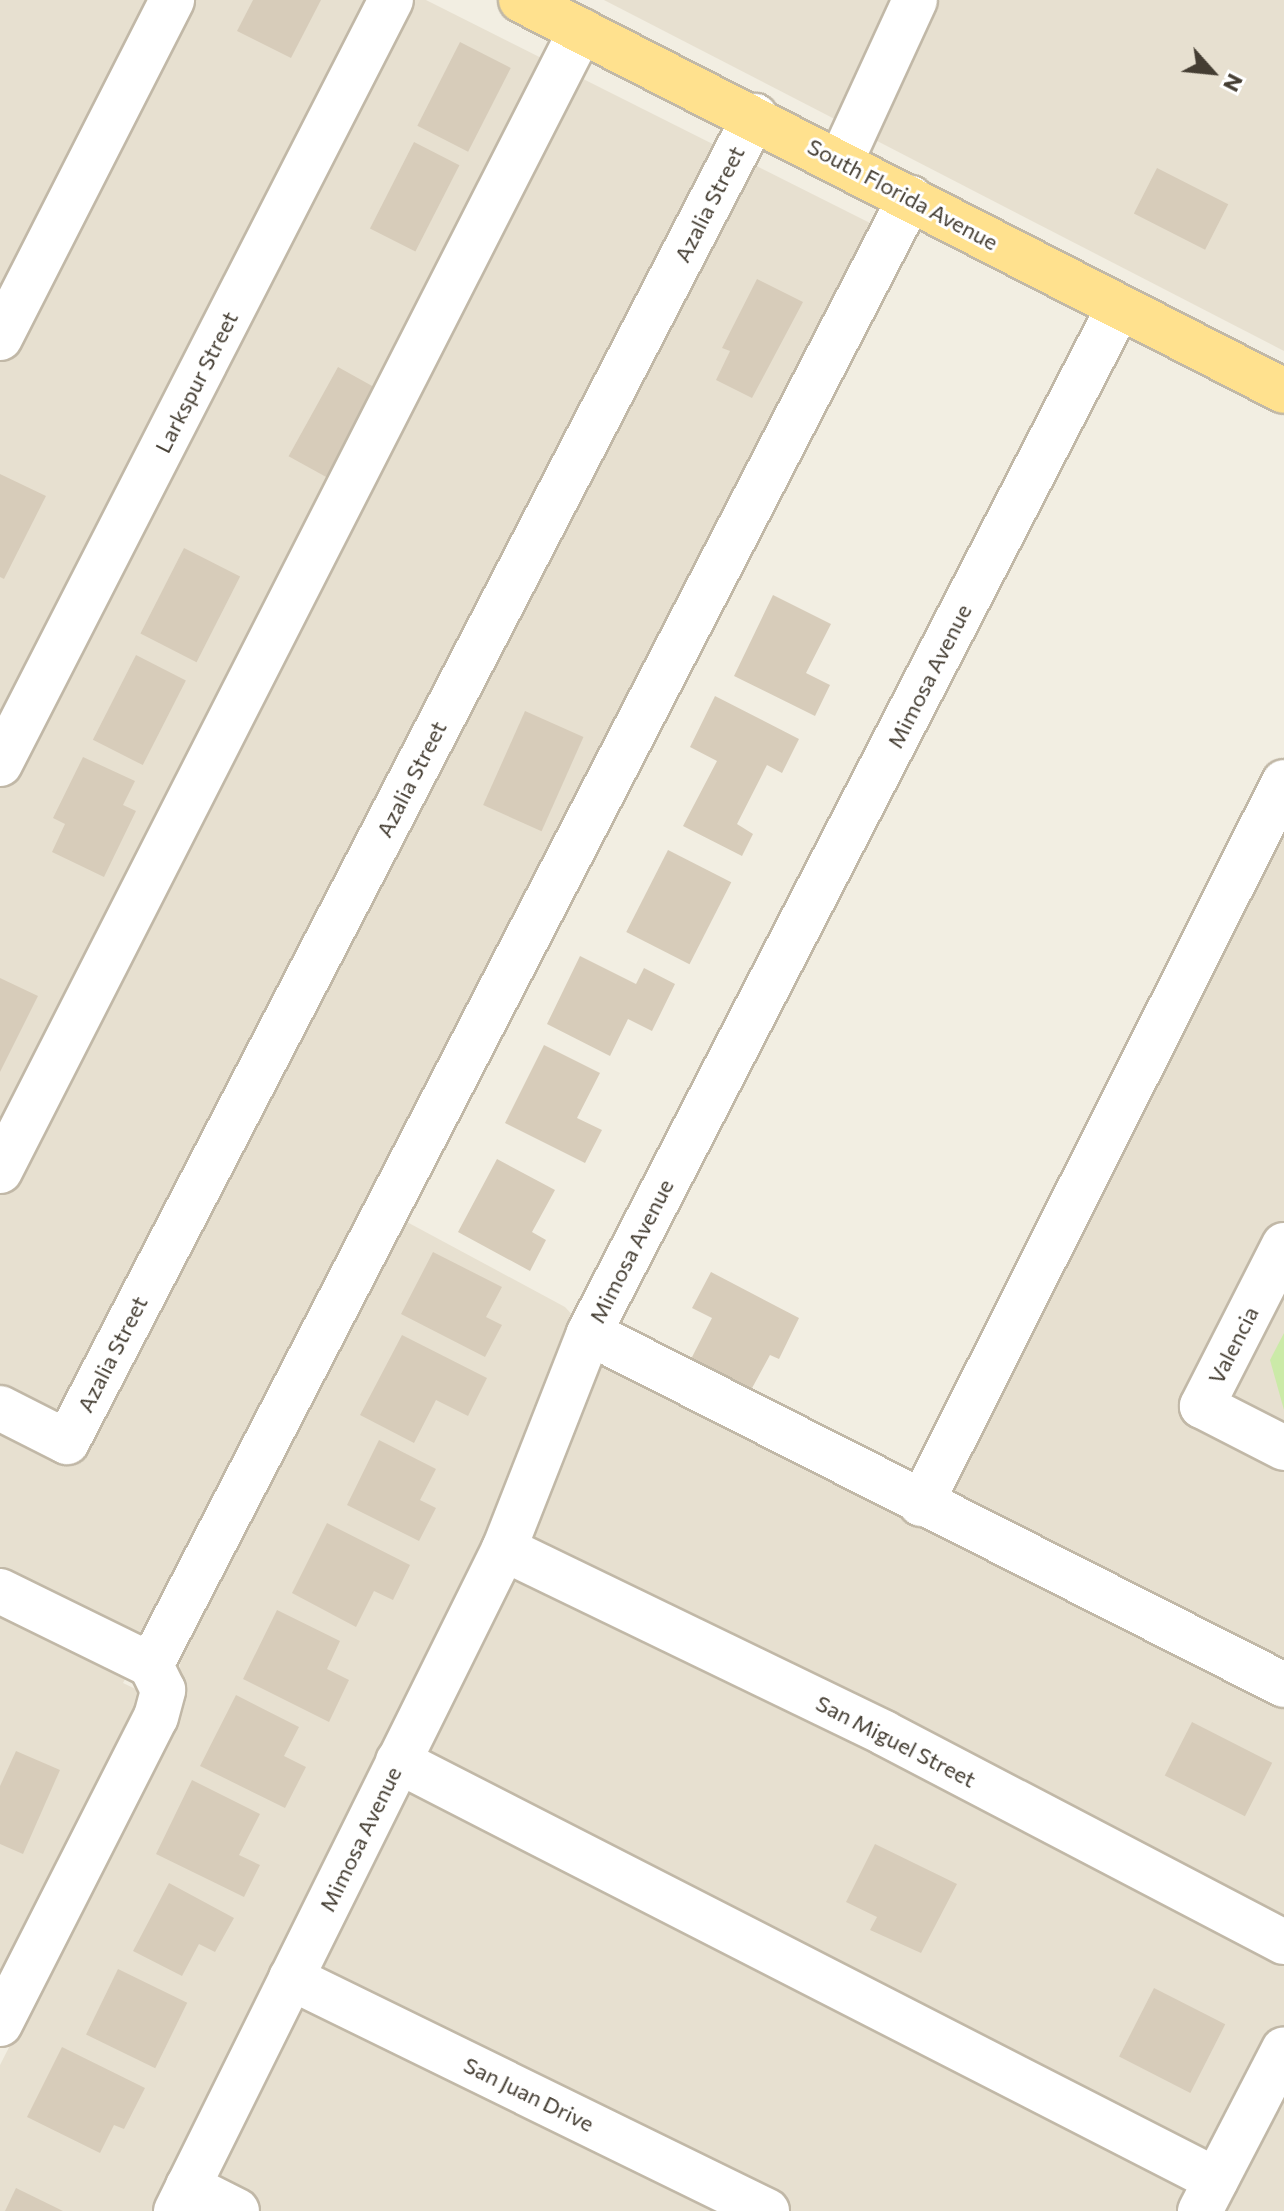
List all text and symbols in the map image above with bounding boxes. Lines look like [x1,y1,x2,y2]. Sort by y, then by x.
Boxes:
north arrow [1172,32,1252,112]
text: N [1218,70,1250,97]
street label: South Florida Avenue [803,133,1003,255]
street label: Azalia Street [668,142,750,266]
street label: Larkspur Street [149,307,243,457]
street label: Mimosa Avenue [881,600,977,752]
street label: Azalia Street [370,717,452,841]
street label: Mimosa Avenue [583,1175,679,1327]
street label: Azalia Street [71,1292,153,1416]
street label: Valencia [1202,1302,1264,1388]
street label: San Miguel Street [812,1689,980,1793]
street label: Mimosa Avenue [314,1762,406,1916]
street label: San Juan Drive [460,2051,598,2137]

